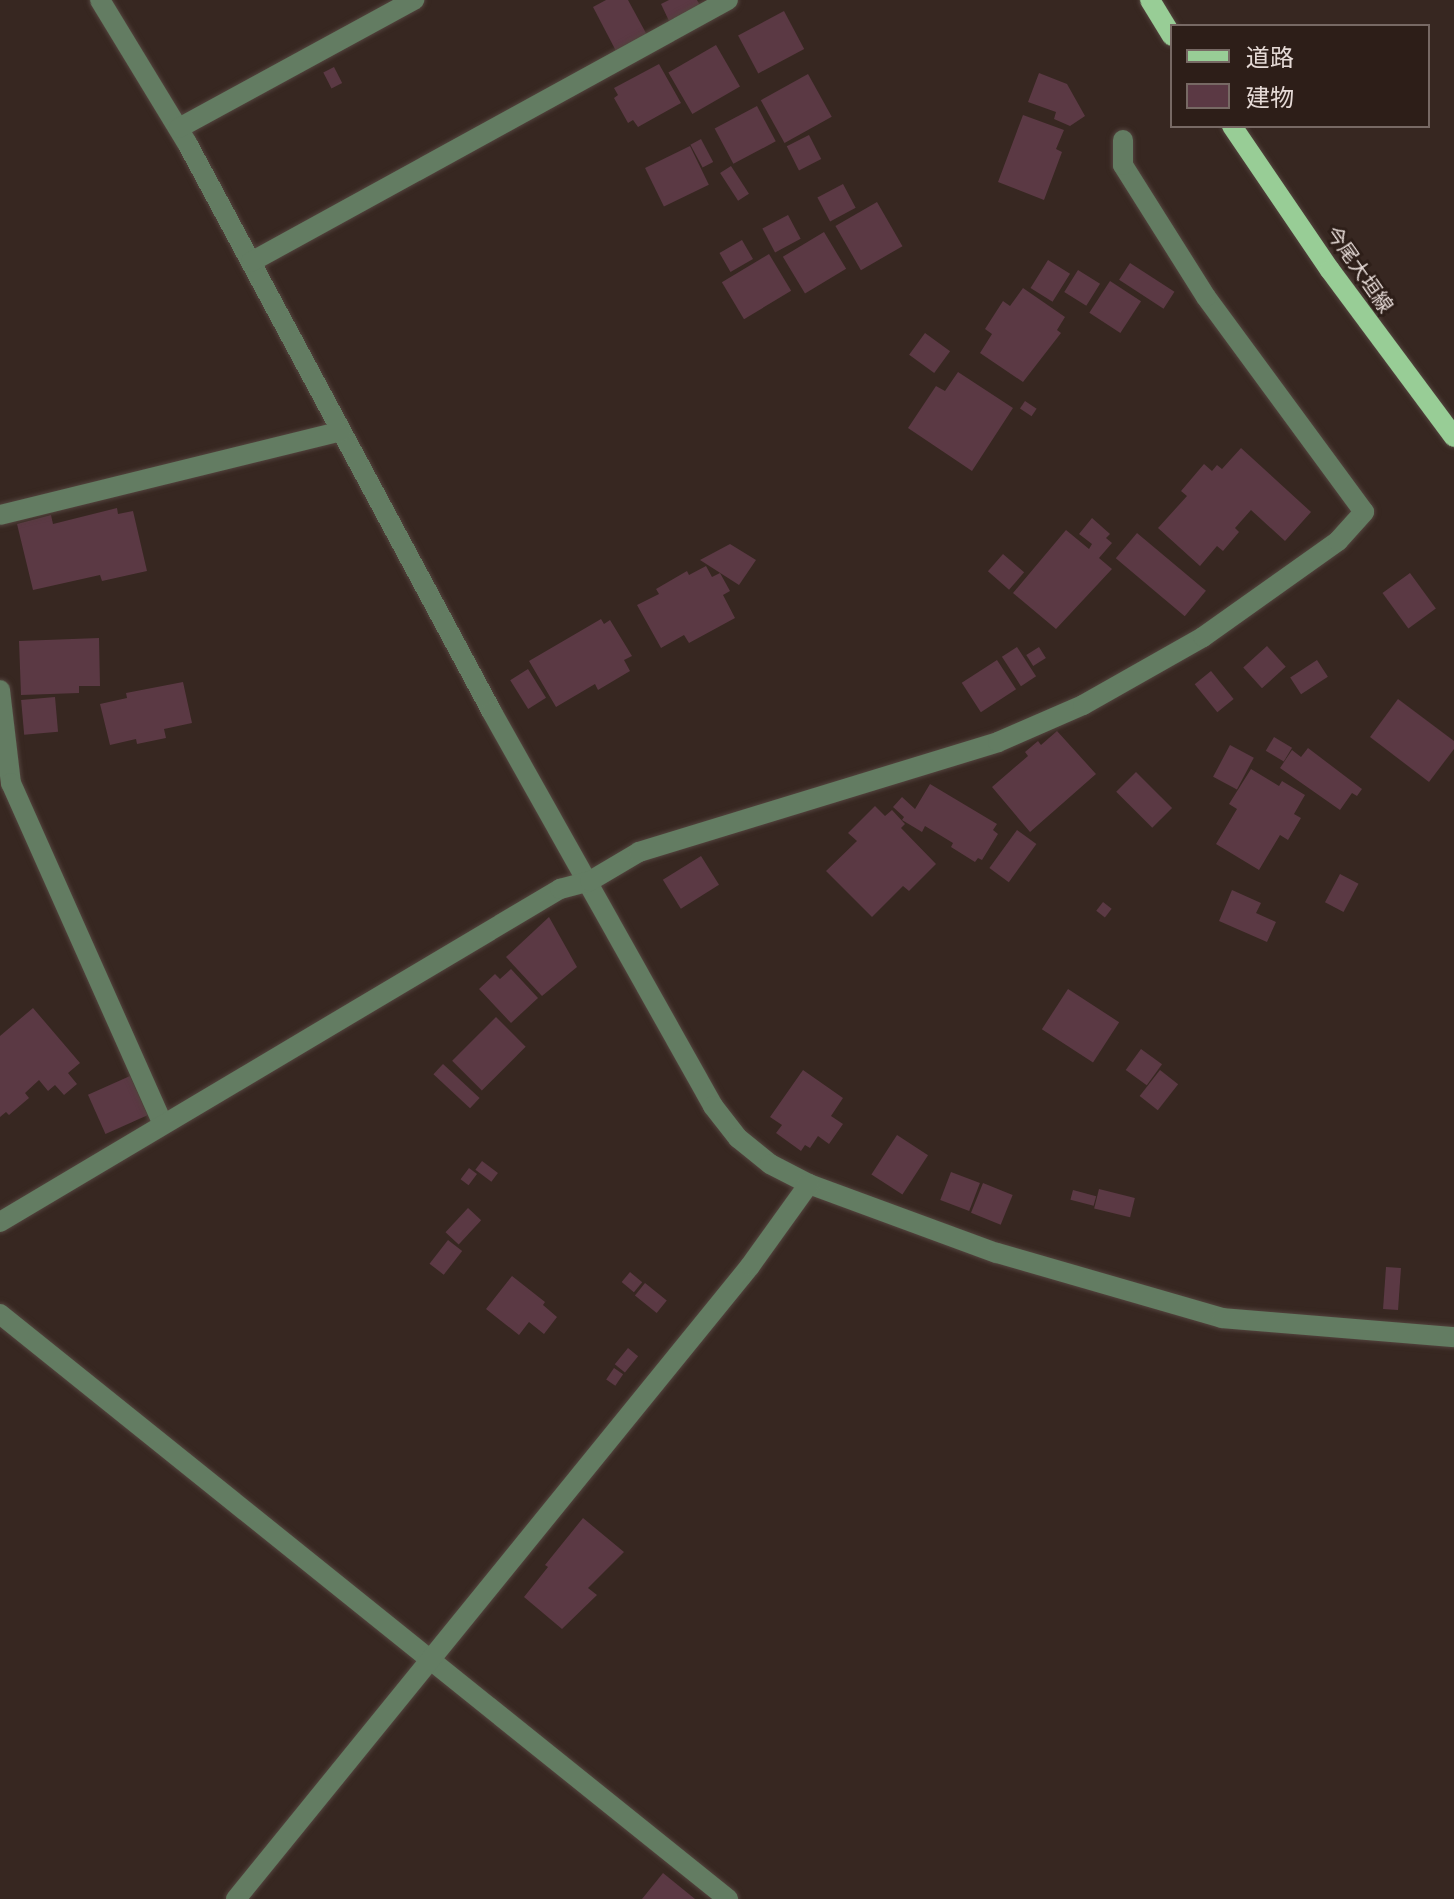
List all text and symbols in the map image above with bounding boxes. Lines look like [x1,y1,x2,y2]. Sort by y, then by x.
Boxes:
legend [1170,24,1430,128]
text: 道路 [1246,39,1294,75]
text: 建物 [1246,79,1294,115]
street label: 今尾大垣線 [1321,221,1399,317]

